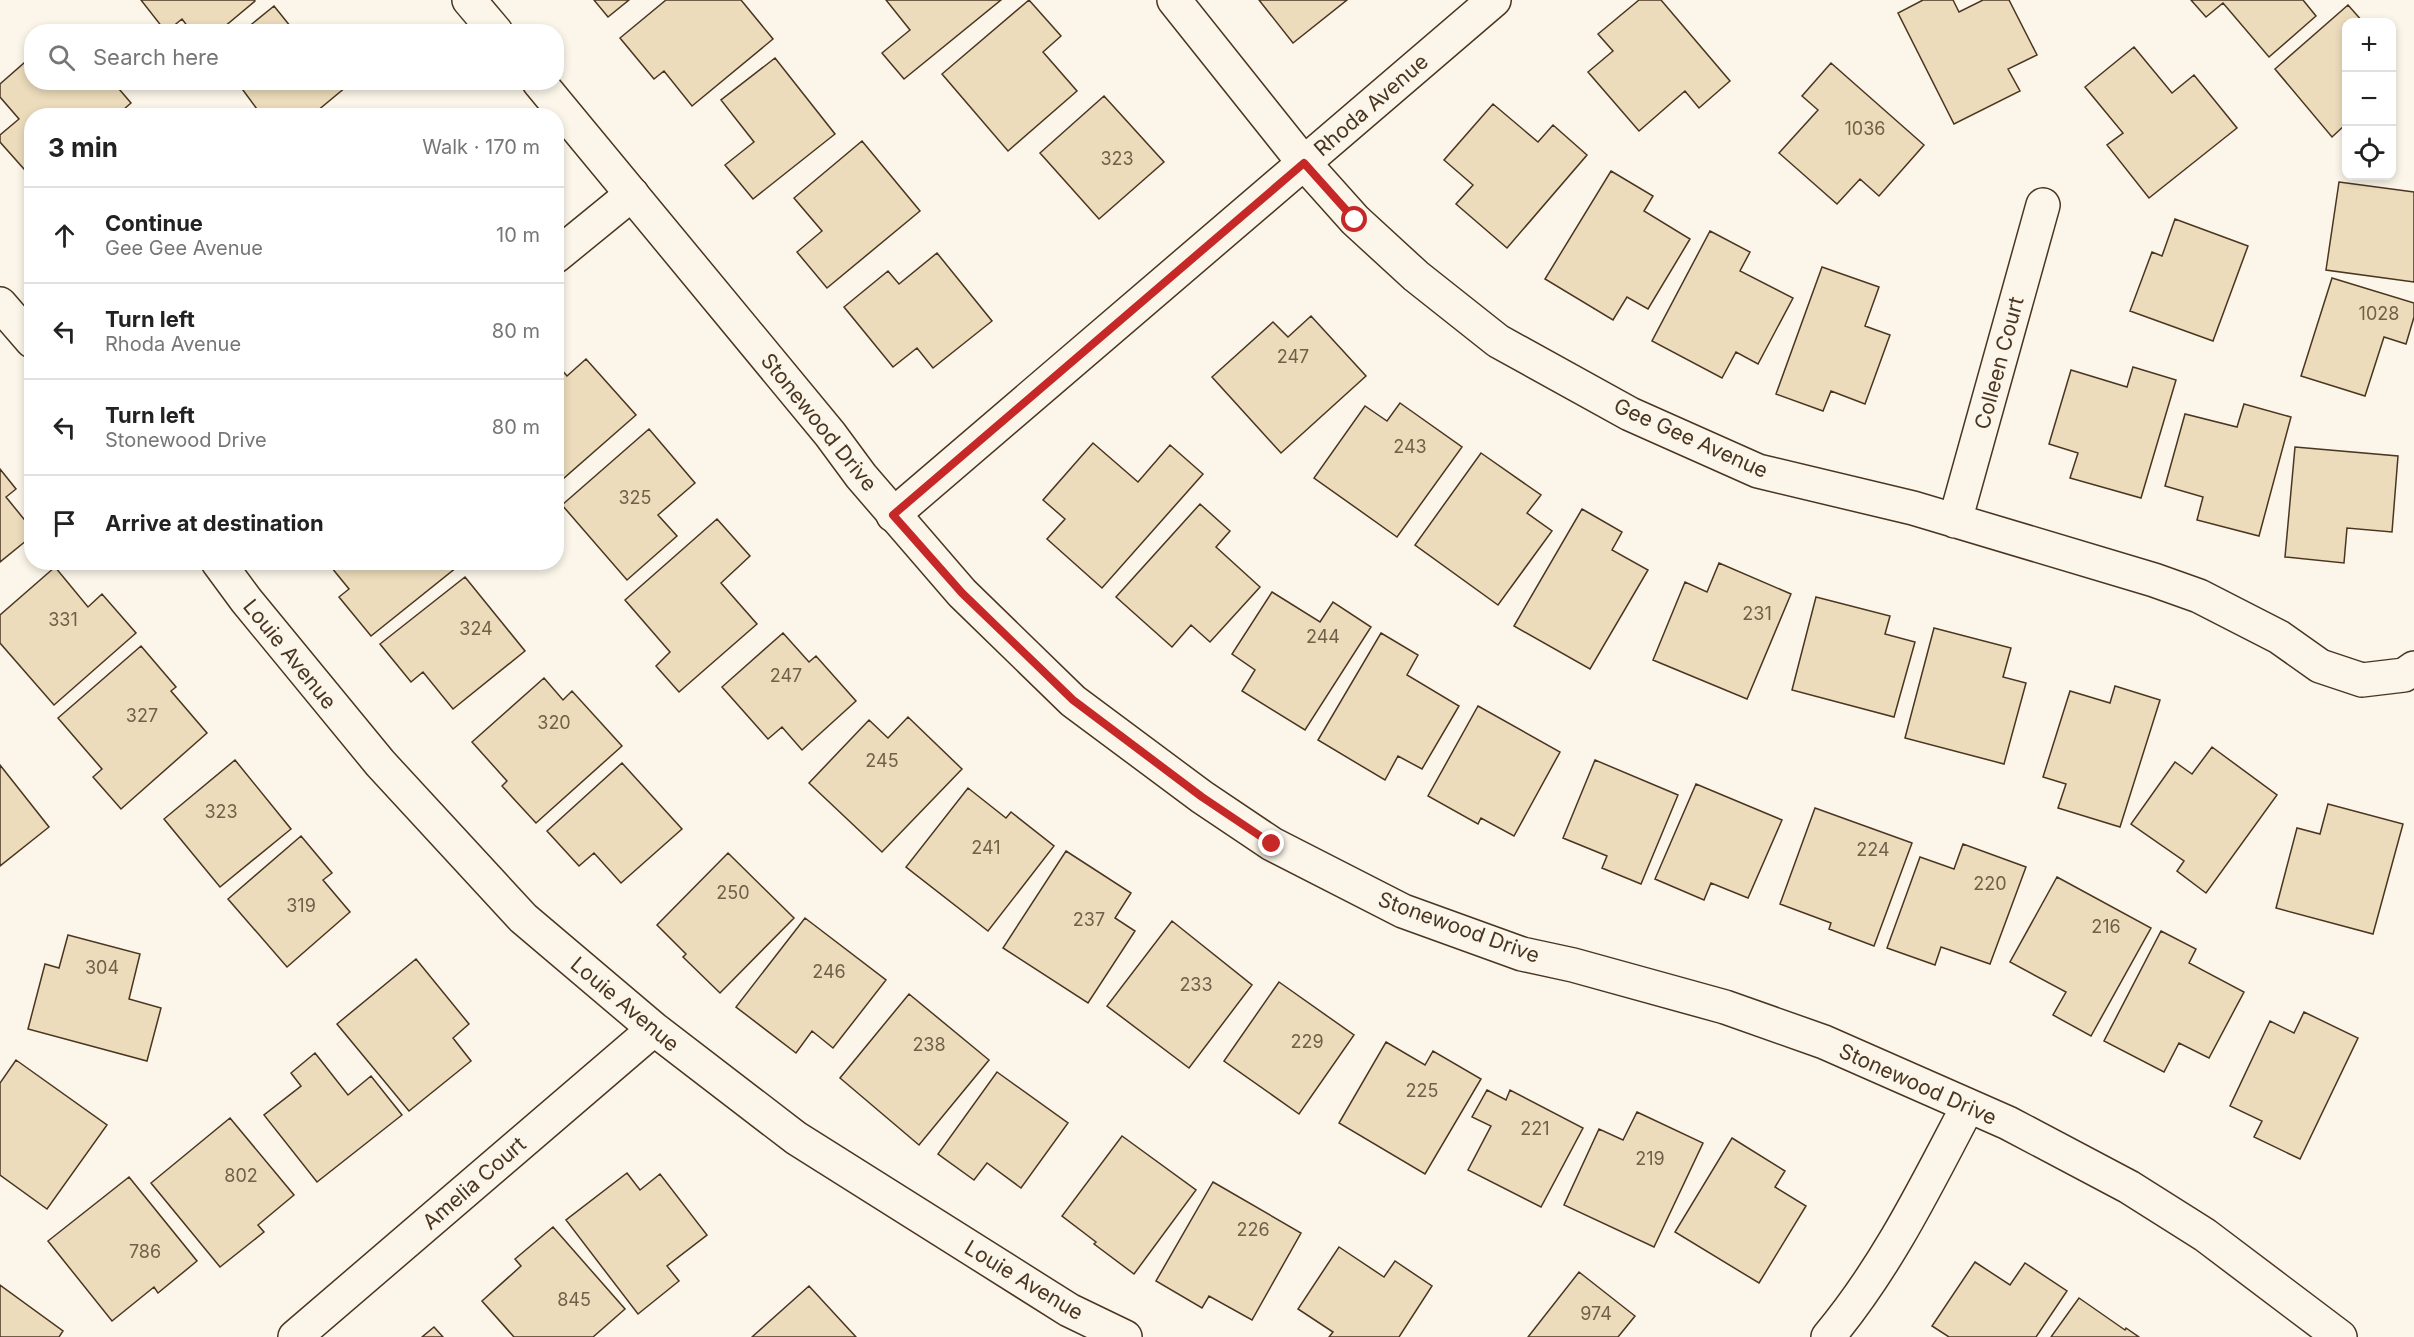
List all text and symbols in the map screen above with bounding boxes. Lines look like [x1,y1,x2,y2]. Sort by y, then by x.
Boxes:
map controls [2342,18,2396,180]
button: + [2342,18,2396,72]
search box [24,24,564,90]
icon: search [45,41,78,74]
text: Search here [93,44,219,70]
street label: Rhoda Avenue [1309,49,1433,161]
button: − [2342,72,2396,126]
house number: 1036 [1845,118,1885,139]
button: locate [2342,126,2396,180]
text: 3 min [48,132,118,163]
text: Walk · 170 m [422,135,540,159]
house number: 323 [1100,148,1134,169]
route start [1341,206,1367,232]
text: Continue [105,210,203,236]
icon: ahead [48,219,81,252]
text: 10 m [496,223,540,247]
text: Gee Gee Avenue [105,236,263,260]
street label: Colleen Court [1969,294,2029,432]
house number: 1028 [2359,303,2399,324]
text: Turn left [105,306,195,332]
icon: left [48,315,81,348]
text: 80 m [492,319,540,343]
text: Rhoda Avenue [105,332,241,356]
house number: 247 [1277,346,1309,367]
street label: Stonewood Drive [756,348,882,496]
street label: Gee Gee Avenue [1610,393,1772,483]
text: Turn left [105,402,195,428]
icon: left [48,411,81,444]
text: 80 m [492,415,540,439]
text: Stonewood Drive [105,428,267,452]
house number: 243 [1393,436,1427,457]
house number: 325 [618,487,652,508]
icon: arrive [48,507,81,540]
text: Arrive at destination [105,510,324,536]
street label: Louie Avenue [238,594,342,714]
house number: 231 [1742,603,1772,624]
house number: 331 [48,609,78,630]
house number: 324 [459,618,493,639]
house number: 244 [1306,626,1340,647]
house number: 247 [770,665,802,686]
house number: 327 [126,705,158,726]
house number: 320 [537,712,571,733]
house number: 245 [865,750,899,771]
house number: 323 [204,801,238,822]
route end [1258,830,1284,856]
house number: 241 [971,837,1001,858]
house number: 224 [1856,839,1890,860]
house number: 220 [1973,873,2007,894]
house number: 250 [716,882,750,903]
street label: Stonewood Drive [1375,886,1543,968]
house number: 319 [286,895,316,916]
house number: 237 [1073,909,1105,930]
house number: 216 [2091,916,2121,937]
street label: Louie Avenue [566,951,684,1057]
house number: 304 [85,957,119,978]
house number: 246 [812,961,846,982]
house number: 233 [1179,974,1213,995]
house number: 229 [1290,1031,1324,1052]
house number: 238 [912,1034,946,1055]
street label: Stonewood Drive [1835,1038,2001,1130]
house number: 225 [1406,1080,1438,1101]
house number: 221 [1520,1118,1550,1139]
street label: Amelia Court [417,1131,531,1235]
house number: 219 [1635,1148,1665,1169]
house number: 802 [224,1165,258,1186]
house number: 226 [1236,1219,1270,1240]
street label: Louie Avenue [960,1235,1088,1325]
house number: 786 [129,1241,161,1262]
house number: 845 [557,1289,591,1310]
house number: 974 [1580,1303,1612,1324]

